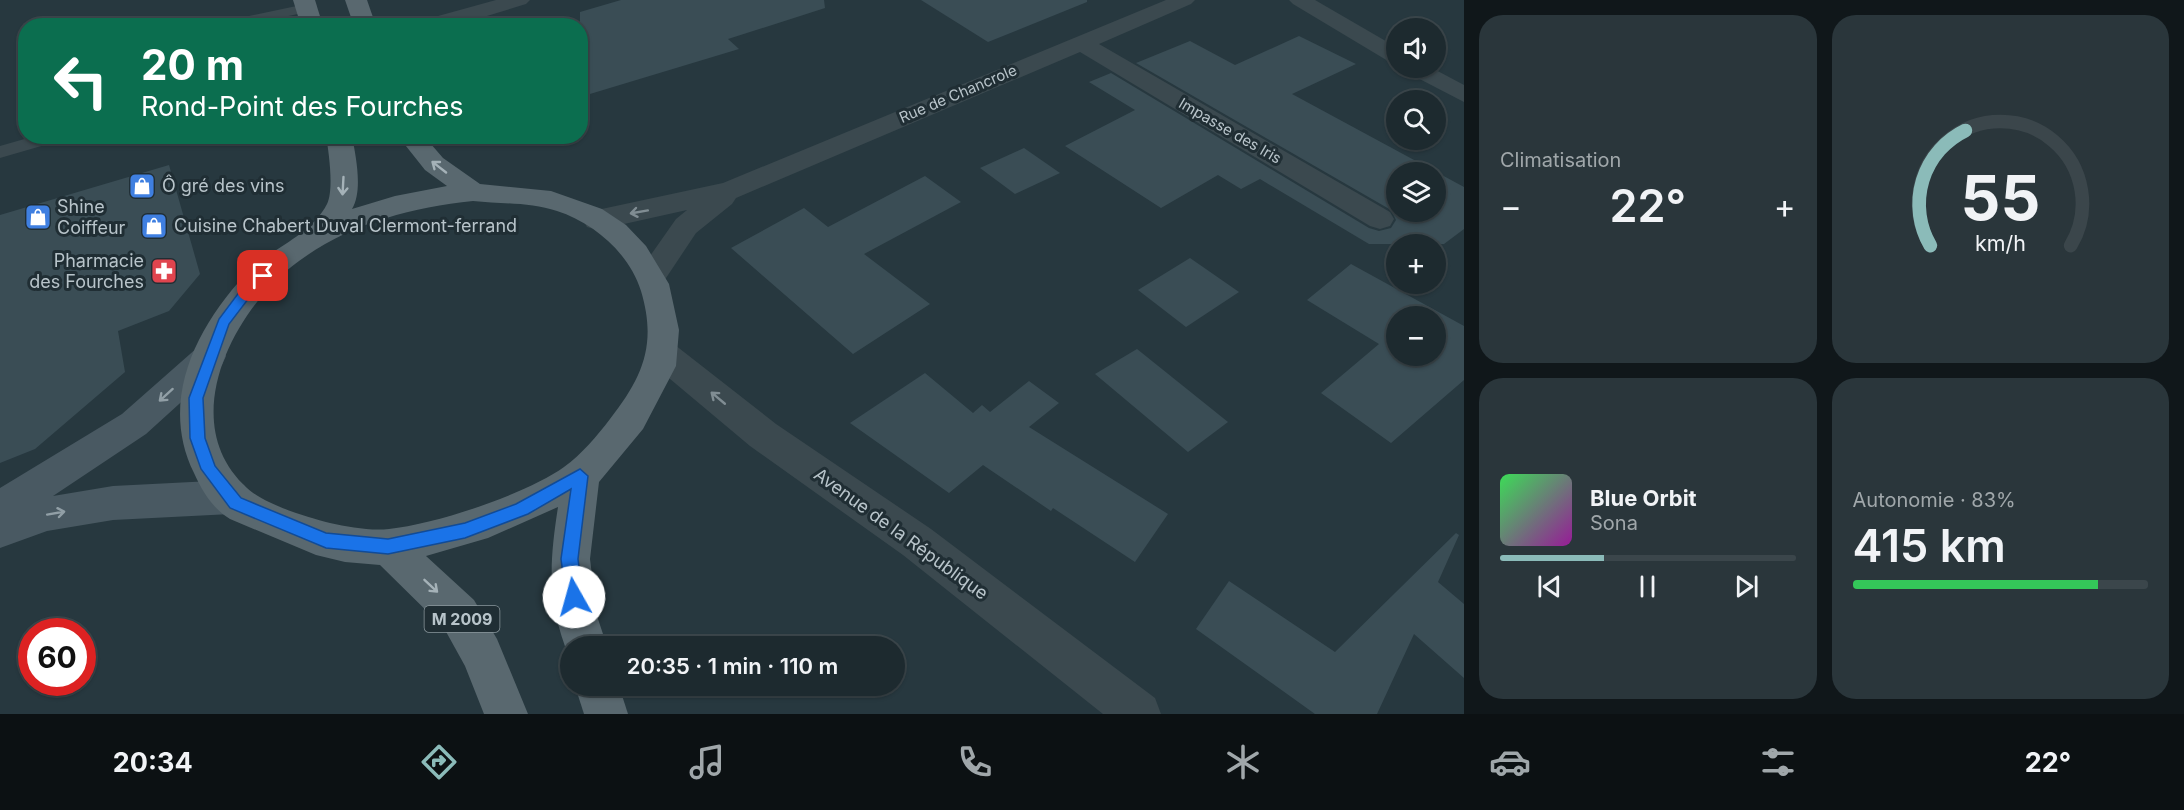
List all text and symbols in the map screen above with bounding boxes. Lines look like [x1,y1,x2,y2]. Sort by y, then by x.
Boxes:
map controls [1386,18,1446,366]
button: sound [1386,18,1446,78]
text: 20 m [141,39,244,90]
icon: left [42,42,120,120]
street label: Rue de Chancrole [896,60,1020,127]
text: Rond-Point des Fourches [141,90,464,123]
button: search [1386,90,1446,150]
street label: Impasse des Iris [1176,94,1285,168]
text: Climatisation [1500,148,1621,172]
one-way arrow [431,160,447,173]
text: 55 [1960,160,2040,235]
button: layers [1386,162,1446,222]
shop icon: Ô gré des vins [127,171,157,201]
place label: Ô gré des vins [162,174,285,196]
one-way arrow [337,176,348,196]
text: 22° [1609,178,1686,233]
text: − [1500,186,1522,226]
text: + [1774,186,1796,226]
place label: Shine Coiffeur [57,196,126,238]
shop icon: Shine Coiffeur [23,202,53,232]
one-way arrow [629,207,649,218]
shop icon: Cuisine Chabert Duval Clermont-ferrand [139,211,169,241]
place label: Cuisine Chabert Duval Clermont-ferrand [174,215,517,236]
text: km/h [1975,230,2026,256]
button: + [1386,234,1446,294]
place label: Pharmacie des Fourches [29,250,144,292]
pin [237,250,288,301]
pharmacy icon: Pharmacie des Fourches [149,256,179,286]
icon: arrive [246,259,279,292]
button: − [1386,306,1446,366]
one-way arrow [159,388,174,402]
one-way arrow [710,392,726,405]
street label: Avenue de la République [810,463,992,604]
text: Blue Orbit [1590,485,1697,511]
text: Autonomie · 83% [1853,488,2016,512]
one-way arrow [45,507,65,518]
text: Sona [1590,511,1638,535]
text: 415 km [1853,518,2006,573]
position arrow [542,565,606,629]
icon: previous [1533,570,1566,603]
icon: pause [1631,570,1664,603]
icon: next [1730,570,1763,603]
one-way arrow [423,579,438,593]
road number: M 2009 [424,606,500,632]
speed limit sign: 60 [18,618,96,696]
text: 20:35 · 1 min · 110 m [627,653,838,679]
icon: directions [418,741,460,783]
icon: music [686,741,728,783]
icon: phone [954,741,996,783]
icon: climate [1222,741,1264,783]
icon: car [1489,741,1531,783]
icon: filters [1757,741,1799,783]
text: 20:34 [113,746,193,779]
text: 22° [2025,746,2071,779]

